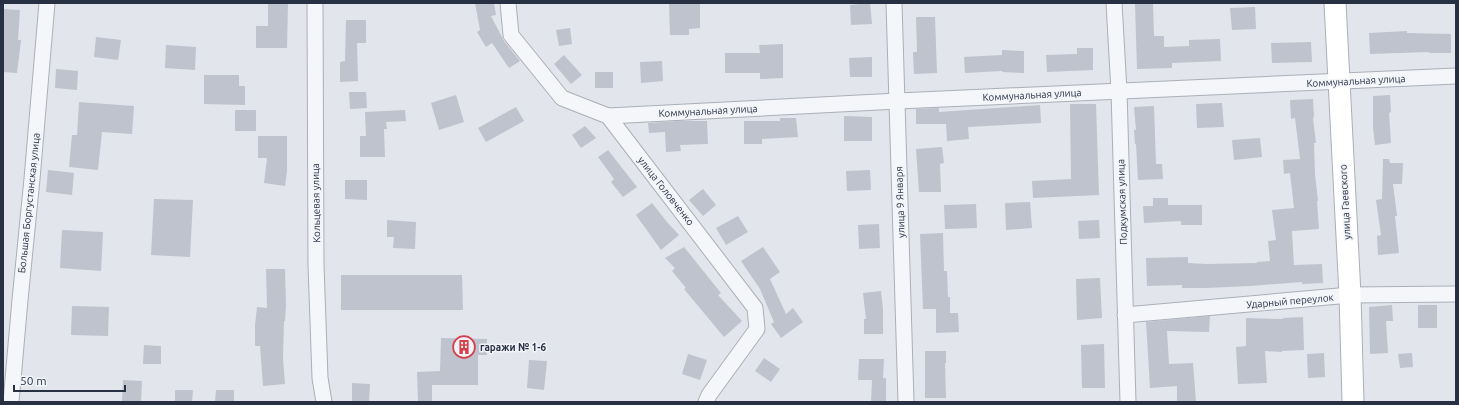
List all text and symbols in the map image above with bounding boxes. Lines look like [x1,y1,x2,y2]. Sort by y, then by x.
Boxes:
street label: Коммунальная улица [1306,73,1406,89]
street label: Коммунальная улица [982,87,1082,103]
street label: Коммунальная улица [658,103,758,119]
street label: Большая Боргустанская улица [16,132,42,274]
street label: улица Головченко [636,154,696,228]
street label: Подкумская улица [1115,159,1129,245]
street label: Кольцевая улица [310,163,322,243]
street label: улица Гаевского [1338,164,1352,240]
street label: улица 9 Января [893,166,907,238]
street label: Ударный переулок [1246,292,1334,310]
building icon: гаражи № 1-6 [451,334,477,360]
place label: гаражи № 1-6 [480,342,546,353]
scale bar [14,367,125,393]
text: 50 m [20,374,47,387]

